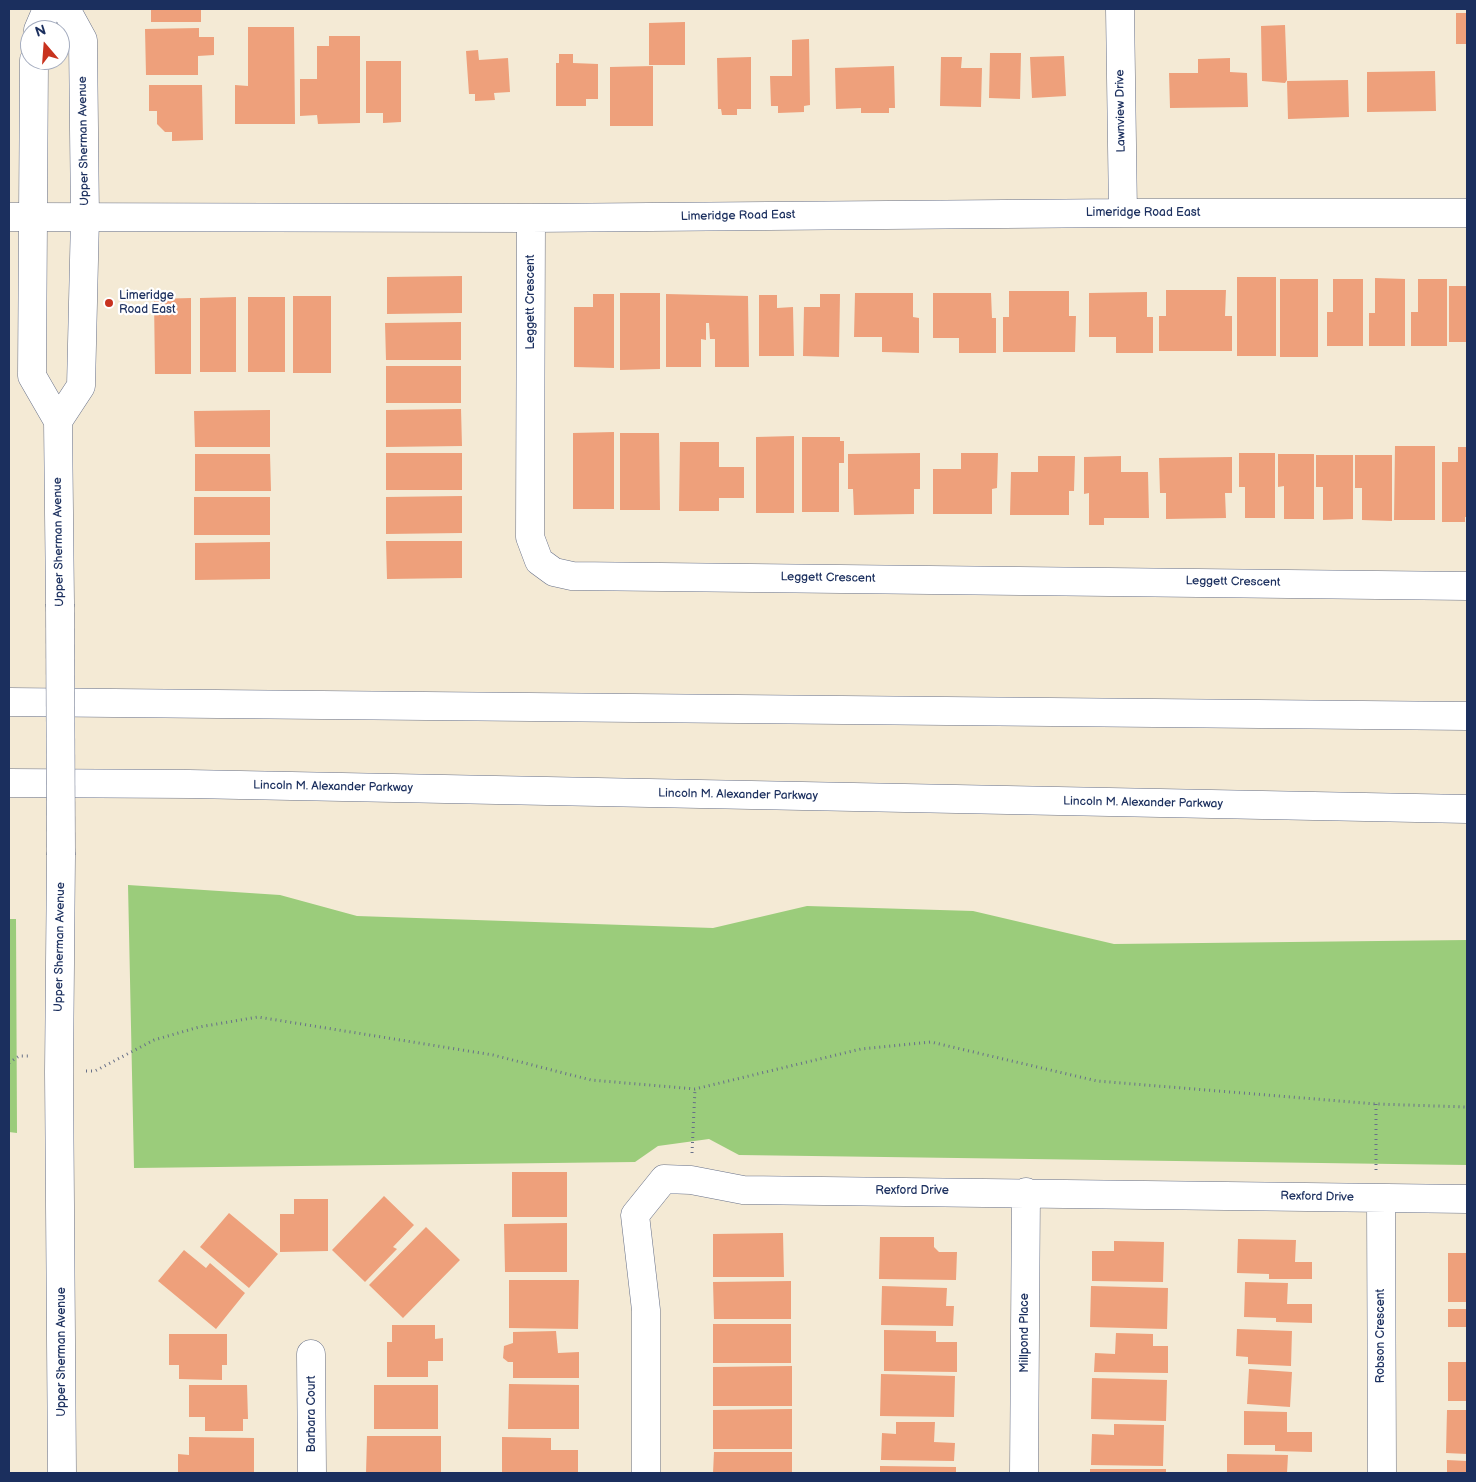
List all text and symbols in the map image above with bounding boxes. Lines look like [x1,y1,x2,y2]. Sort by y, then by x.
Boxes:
north arrow [20,20,70,70]
text: N [33,22,48,41]
street label: Lawnview Drive [1113,69,1129,153]
street label: Upper Sherman Avenue [76,76,92,206]
street label: Limeridge Road East [1086,206,1200,220]
street label: Limeridge Road East [681,208,795,224]
street label: Leggett Crescent [524,255,538,349]
place label: Limeridge Road East [119,289,176,317]
marker: Limeridge Road East [103,297,115,309]
street label: Upper Sherman Avenue [51,477,67,607]
street label: Leggett Crescent [780,570,876,586]
street label: Leggett Crescent [1185,574,1281,590]
street label: Lincoln M. Alexander Parkway [253,778,413,796]
street label: Lincoln M. Alexander Parkway [658,786,818,804]
street label: Lincoln M. Alexander Parkway [1063,794,1223,812]
street label: Upper Sherman Avenue [52,882,68,1012]
street label: Rexford Drive [875,1184,949,1198]
street label: Rexford Drive [1280,1189,1354,1205]
street label: Upper Sherman Avenue [55,1287,69,1417]
street label: Robson Crescent [1374,1289,1388,1383]
street label: Millpond Place [1018,1293,1032,1373]
street label: Barbara Court [305,1375,319,1453]

